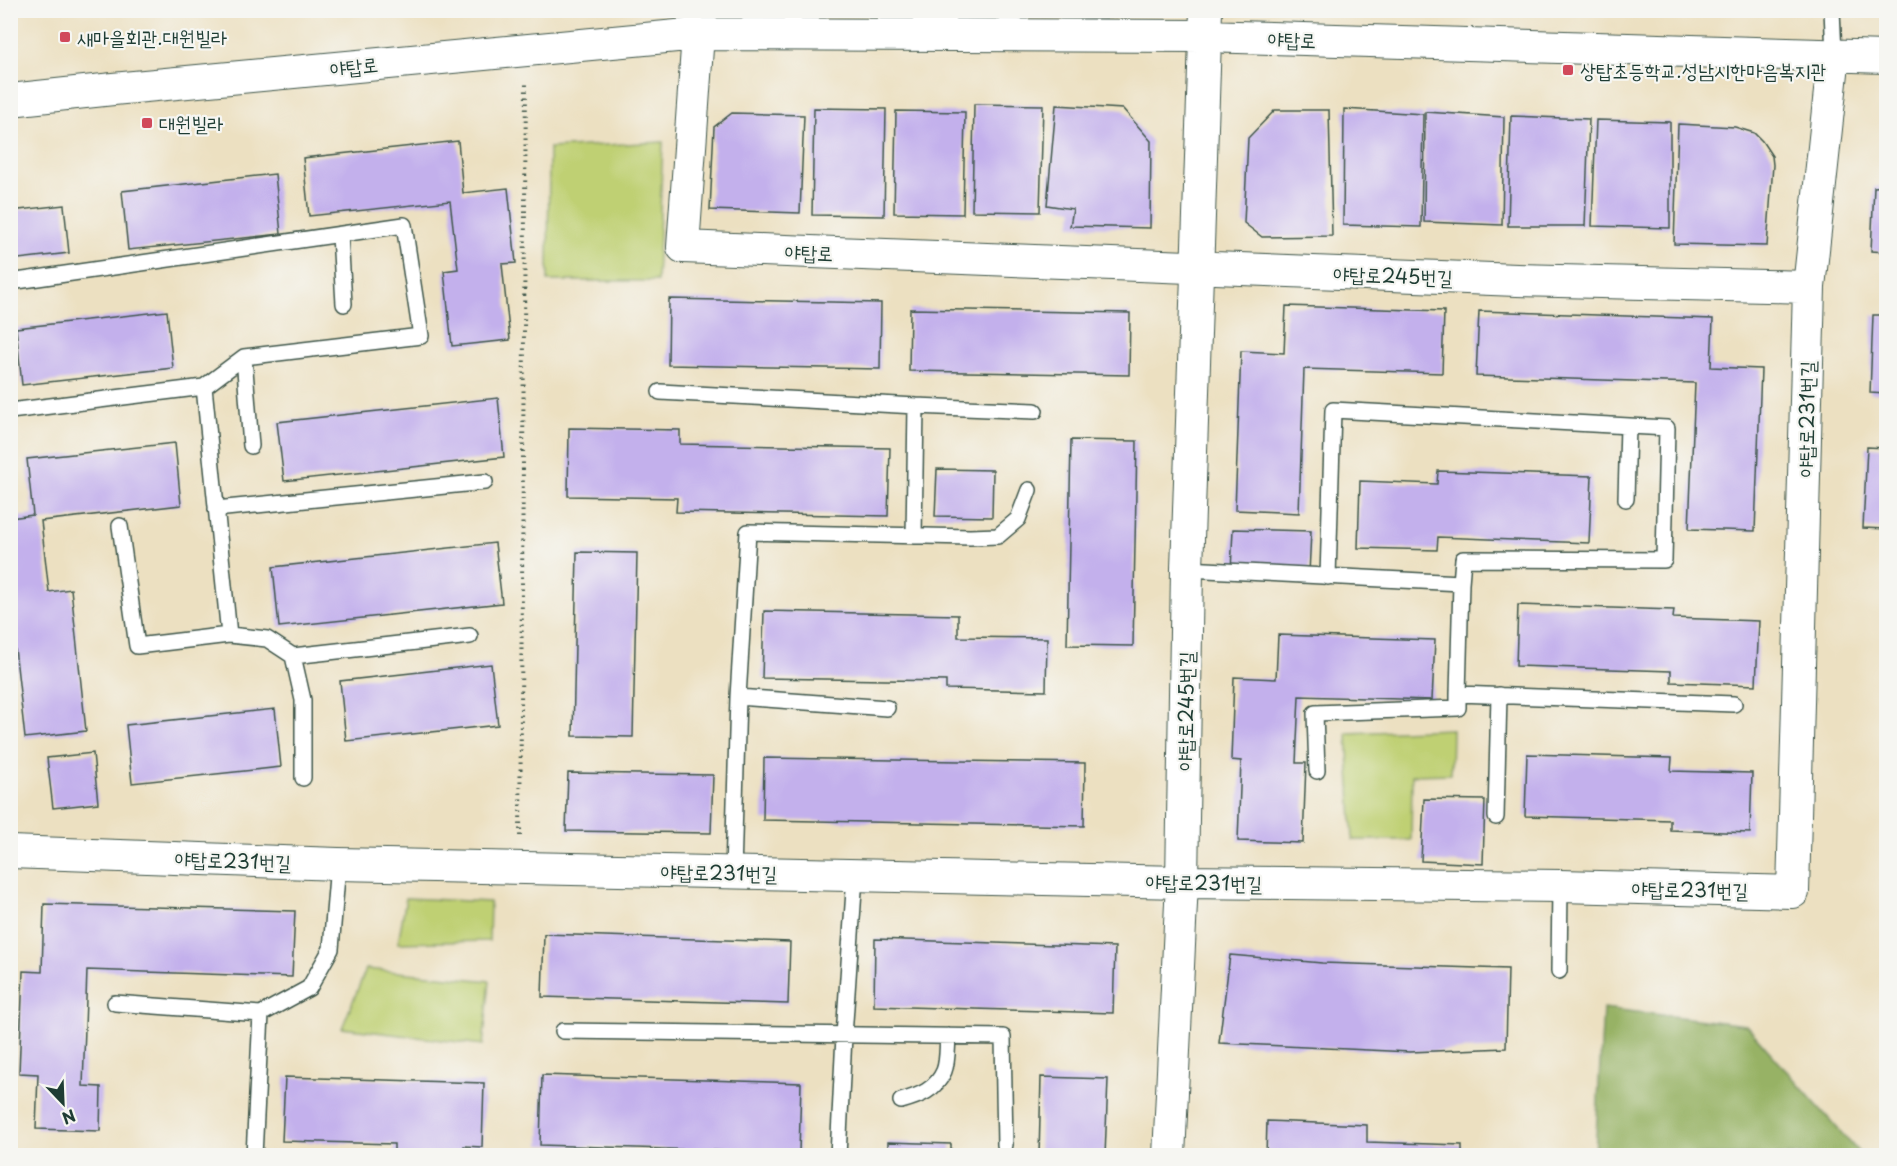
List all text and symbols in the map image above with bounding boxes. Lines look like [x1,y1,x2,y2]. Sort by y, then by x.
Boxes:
place label: 새마을회관.대원빌라 [77,22,227,52]
street label: 야탑로 [1267,23,1317,55]
marker: 새마을회관.대원빌라 [58,30,72,44]
street label: 야탑로 [328,49,380,83]
place label: 상탑초등학교.성남시한마음복지관 [1580,55,1827,85]
marker: 상탑초등학교.성남시한마음복지관 [1561,63,1575,77]
place label: 대원빌라 [159,108,223,138]
marker: 대원빌라 [140,116,154,130]
street label: 야탑로 [784,236,834,268]
street label: 야탑로245번길 [1333,258,1453,292]
street label: 야탑로231번길 [1790,360,1822,478]
street label: 야탑로245번길 [1169,651,1201,771]
street label: 야탑로231번길 [174,843,292,877]
street label: 야탑로231번길 [660,856,778,888]
street label: 야탑로231번길 [1145,866,1263,898]
street label: 야탑로231번길 [1631,873,1749,905]
north arrow [33,1073,93,1133]
text: N [59,1104,80,1131]

